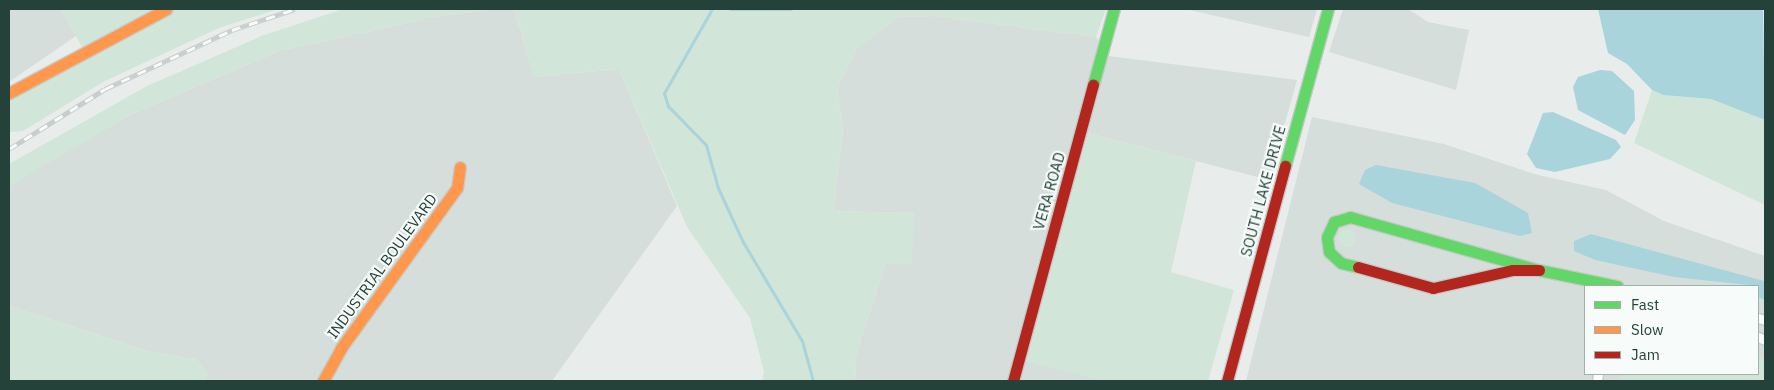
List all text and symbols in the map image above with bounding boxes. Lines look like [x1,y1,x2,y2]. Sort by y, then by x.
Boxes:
street label: SOUTH LAKE DRIVE [1237,123,1289,259]
street label: VERA ROAD [1029,150,1069,232]
street label: INDUSTRIAL BOULEVARD [323,190,441,342]
legend [1584,285,1759,375]
text: Fast [1631,295,1659,314]
text: Slow [1631,320,1664,339]
text: Jam [1631,345,1660,364]

